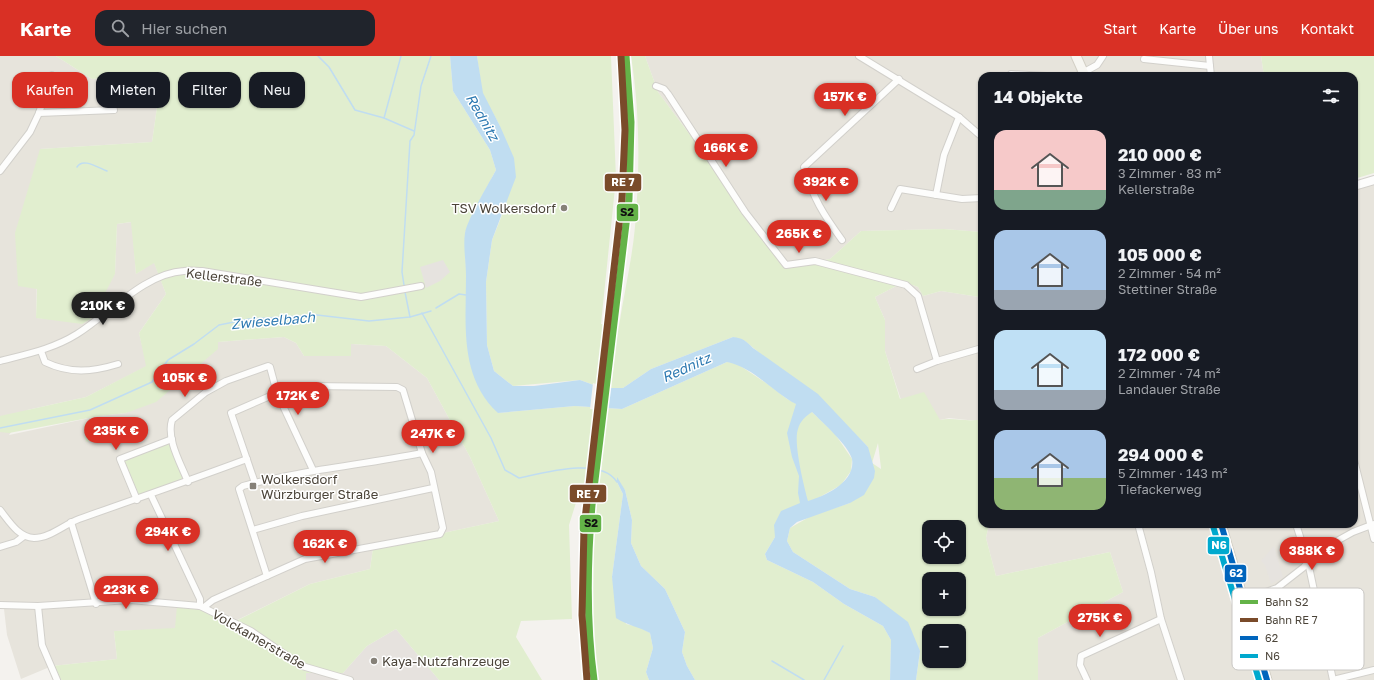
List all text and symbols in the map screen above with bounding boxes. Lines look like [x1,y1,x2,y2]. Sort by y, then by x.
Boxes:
search box [95,10,375,46]
text: Karte [20,17,71,40]
icon: search [109,17,131,39]
text: Hier suchen [141,19,227,37]
text: Start [1104,20,1137,37]
text: Karte [1159,20,1196,37]
text: Über uns [1218,20,1278,37]
text: Kontakt [1300,20,1354,37]
chip: Kaufen [12,72,88,108]
chip: Mieten [96,72,170,108]
chip: Filter [178,72,241,108]
chip: Neu [249,72,305,108]
pin: 157K € [812,83,878,117]
icon: filters [1320,85,1342,107]
text: 14 Objekte [994,86,1083,107]
text: 157K € [823,88,867,104]
water label: Rednitz [463,90,504,145]
pin: 166K € [693,134,759,168]
text: 166K € [703,139,749,155]
text: 210 000 € [1118,144,1202,165]
icon: home [1026,146,1074,194]
text: 3 Zimmer · 83 m² [1118,165,1221,181]
pin: 392K € [793,168,859,202]
line badge: RE 7 [604,173,642,192]
text: 392K € [803,173,849,189]
text: RE 7 [611,175,635,188]
text: Kellerstraße [1118,181,1195,197]
place label: TSV Wolkersdorf [452,200,556,216]
marker: TSV Wolkersdorf [559,203,569,213]
line badge: S2 [616,203,639,222]
text: S2 [620,205,634,218]
pin: 265K € [766,220,832,254]
text: 265K € [776,225,822,241]
text: 105 000 € [1118,244,1202,265]
icon: home [1026,246,1074,294]
street label: Kellerstraße [185,264,263,290]
text: 2 Zimmer · 54 m² [1118,265,1221,281]
text: Stettiner Straße [1118,281,1217,297]
pin: 210K € [70,292,136,326]
text: 210K € [81,297,125,313]
water label: Zwieselbach [230,308,317,332]
text: 172 000 € [1118,344,1200,365]
icon: home [1026,346,1074,394]
water label: Rednitz [659,348,715,385]
pin: 105K € [152,364,218,398]
text: 2 Zimmer · 74 m² [1118,365,1220,381]
text: 105K € [163,369,207,385]
text: Landauer Straße [1118,381,1221,397]
pin: 172K € [265,382,331,416]
text: 172K € [276,387,320,403]
pin: 235K € [83,417,149,451]
pin: 247K € [400,420,466,454]
text: 235K € [93,422,139,438]
text: 247K € [411,425,455,441]
text: 294 000 € [1118,444,1203,465]
icon: home [1026,446,1074,494]
text: 5 Zimmer · 143 m² [1118,465,1227,481]
place label: Wolkersdorf Würzburger Straße [261,471,378,502]
marker: Wolkersdorf Würzburger Straße [248,481,258,491]
text: Tiefackerweg [1118,481,1202,497]
line badge: RE 7 [569,484,607,503]
text: RE 7 [576,487,600,500]
line badge: S2 [579,514,602,533]
text: S2 [584,516,598,529]
pin: 294K € [135,518,201,552]
map controls [922,520,966,668]
button: locate [922,520,966,564]
text: 294K € [145,523,191,539]
pin: 162K € [292,530,358,564]
text: 162K € [303,535,347,551]
line badge: N6 [1207,536,1230,555]
pin: 388K € [1279,537,1345,571]
text: N6 [1211,538,1227,551]
text: 388K € [1289,542,1335,558]
line badge: 62 [1224,564,1247,583]
text: 62 [1229,566,1243,579]
button: + [922,572,966,616]
pin: 223K € [93,576,159,610]
text: 223K € [103,581,149,597]
legend [1232,588,1364,670]
text: Bahn S2 [1265,595,1308,608]
pin: 275K € [1067,604,1133,638]
street label: Volckamerstraße [210,606,308,672]
text: 275K € [1078,609,1122,625]
text: Bahn RE 7 [1265,613,1318,626]
button: − [922,624,966,668]
text: 62 [1265,631,1278,644]
text: N6 [1265,649,1280,662]
place label: Kaya-Nutzfahrzeuge [382,653,510,669]
marker: Kaya-Nutzfahrzeuge [369,656,379,666]

